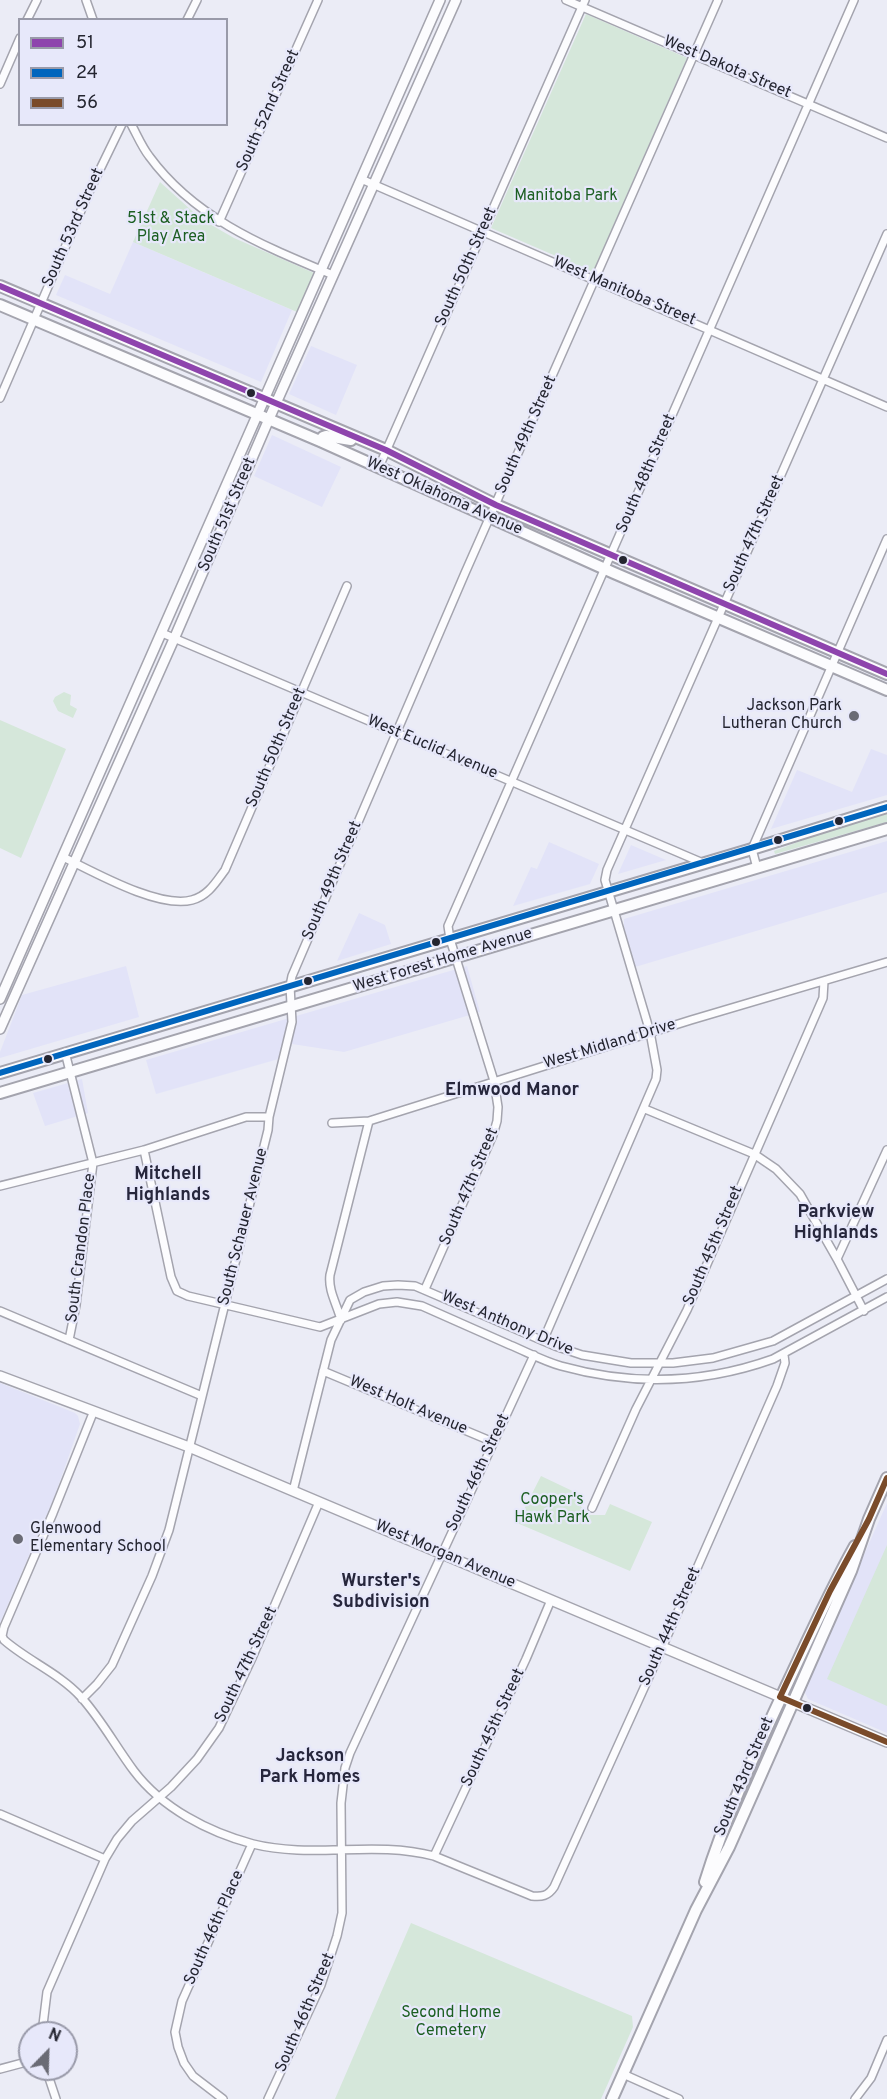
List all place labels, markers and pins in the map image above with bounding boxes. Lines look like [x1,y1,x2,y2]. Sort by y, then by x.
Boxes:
unlabelled marker [245,387,257,399]
unlabelled marker [617,554,629,566]
place label: Jackson Park Lutheran Church [722,697,842,735]
marker: Jackson Park Lutheran Church [847,709,861,723]
unlabelled marker [833,815,845,827]
unlabelled marker [772,834,784,846]
unlabelled marker [430,936,442,948]
unlabelled marker [302,975,314,987]
unlabelled marker [42,1053,54,1065]
place label: Glenwood Elementary School [30,1520,166,1558]
marker: Glenwood Elementary School [11,1532,25,1546]
unlabelled marker [801,1702,813,1714]

